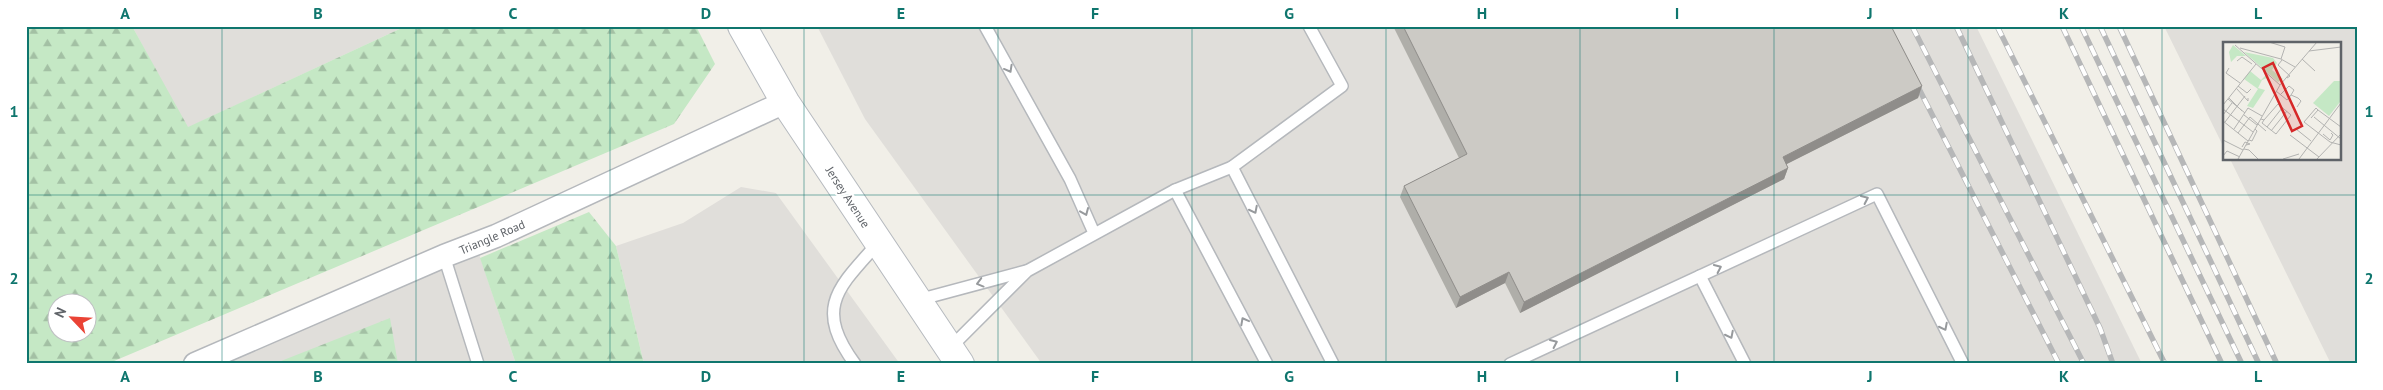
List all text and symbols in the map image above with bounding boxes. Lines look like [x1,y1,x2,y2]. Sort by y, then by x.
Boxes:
text: A [120,3,130,23]
text: B [313,3,323,23]
text: C [509,3,518,23]
text: D [701,3,711,23]
text: E [897,3,905,23]
text: F [1091,3,1099,23]
text: G [1284,3,1294,23]
text: H [1477,3,1487,23]
text: I [1675,3,1679,23]
text: J [1866,3,1873,23]
text: K [2059,3,2069,23]
text: L [2254,3,2263,23]
inset map [2223,42,2340,160]
one-way arrow [1003,63,1013,72]
text: 1 [9,101,19,121]
text: 1 [2364,101,2374,121]
street label: Jersey Avenue [822,163,873,230]
one-way arrow [1860,195,1869,206]
one-way arrow [1248,205,1258,214]
one-way arrow [1078,207,1089,216]
street label: Triangle Road [457,216,527,258]
one-way arrow [1713,264,1722,274]
text: 2 [9,268,19,288]
text: 2 [2364,268,2374,288]
one-way arrow [977,278,985,288]
north arrow [48,292,98,342]
text: N [50,305,70,320]
one-way arrow [1240,317,1250,326]
one-way arrow [1938,322,1948,331]
one-way arrow [1724,330,1734,339]
one-way arrow [1549,339,1558,350]
text: A [120,366,130,386]
text: B [313,366,323,386]
text: C [509,366,518,386]
text: D [701,366,711,386]
text: E [897,366,905,386]
text: F [1091,366,1099,386]
text: G [1284,366,1294,386]
text: H [1477,366,1487,386]
text: I [1675,366,1679,386]
text: J [1866,366,1873,386]
text: K [2059,366,2069,386]
text: L [2254,366,2263,386]

